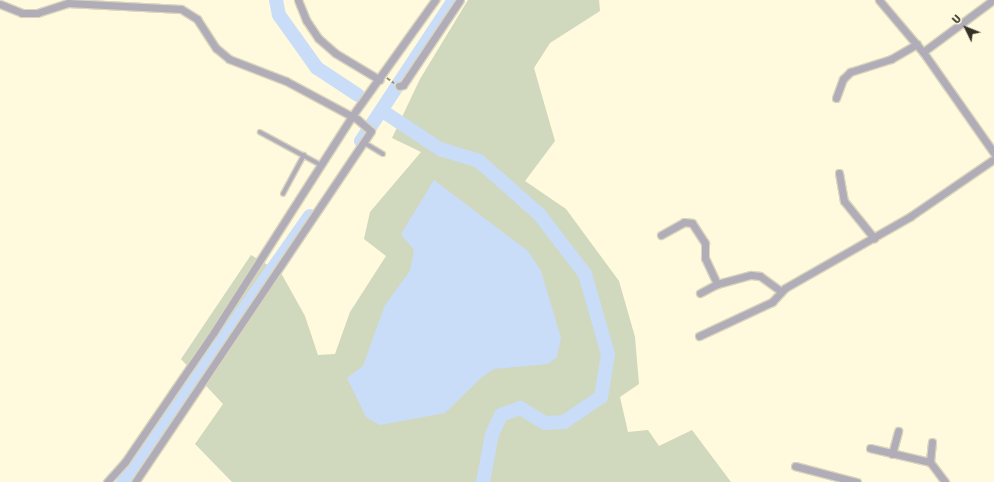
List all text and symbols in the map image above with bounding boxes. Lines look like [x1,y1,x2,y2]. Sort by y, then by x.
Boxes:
north arrow [946,8,986,48]
text: U [950,12,964,27]

